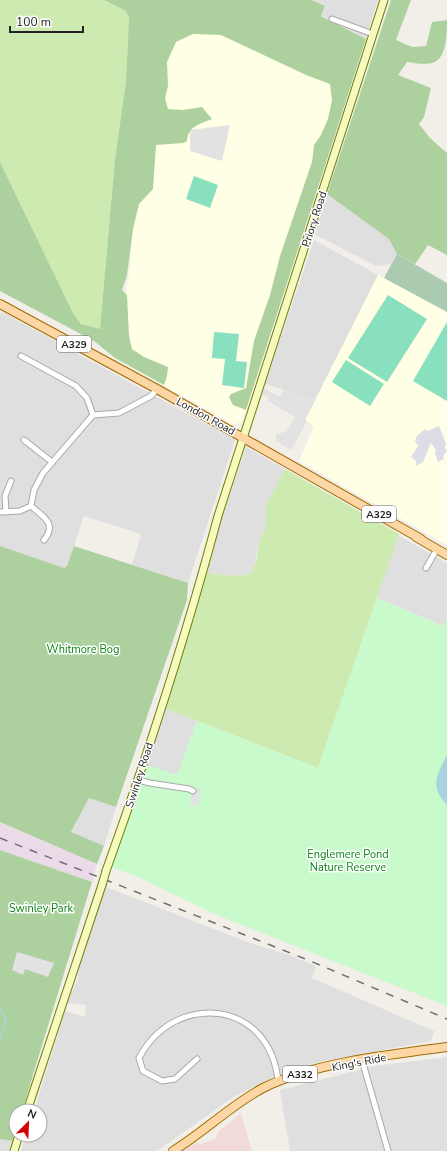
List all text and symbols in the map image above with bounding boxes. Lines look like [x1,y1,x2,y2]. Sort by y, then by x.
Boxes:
scale bar [10,8,83,34]
text: 100 m [16,14,51,30]
street label: Priory Road [298,189,331,249]
road number: A329 [57,336,91,352]
street label: London Road [173,394,238,439]
road number: A329 [362,506,396,522]
park label: Whitmore Bog [47,642,119,657]
street label: Swinley Road [122,741,157,810]
park label: Englemere Pond Nature Reserve [307,847,389,875]
park label: Swinley Park [9,901,74,916]
street label: King's Ride [331,1050,388,1075]
road number: A332 [283,1066,317,1082]
north arrow [8,1103,48,1143]
text: N [25,1106,39,1123]

